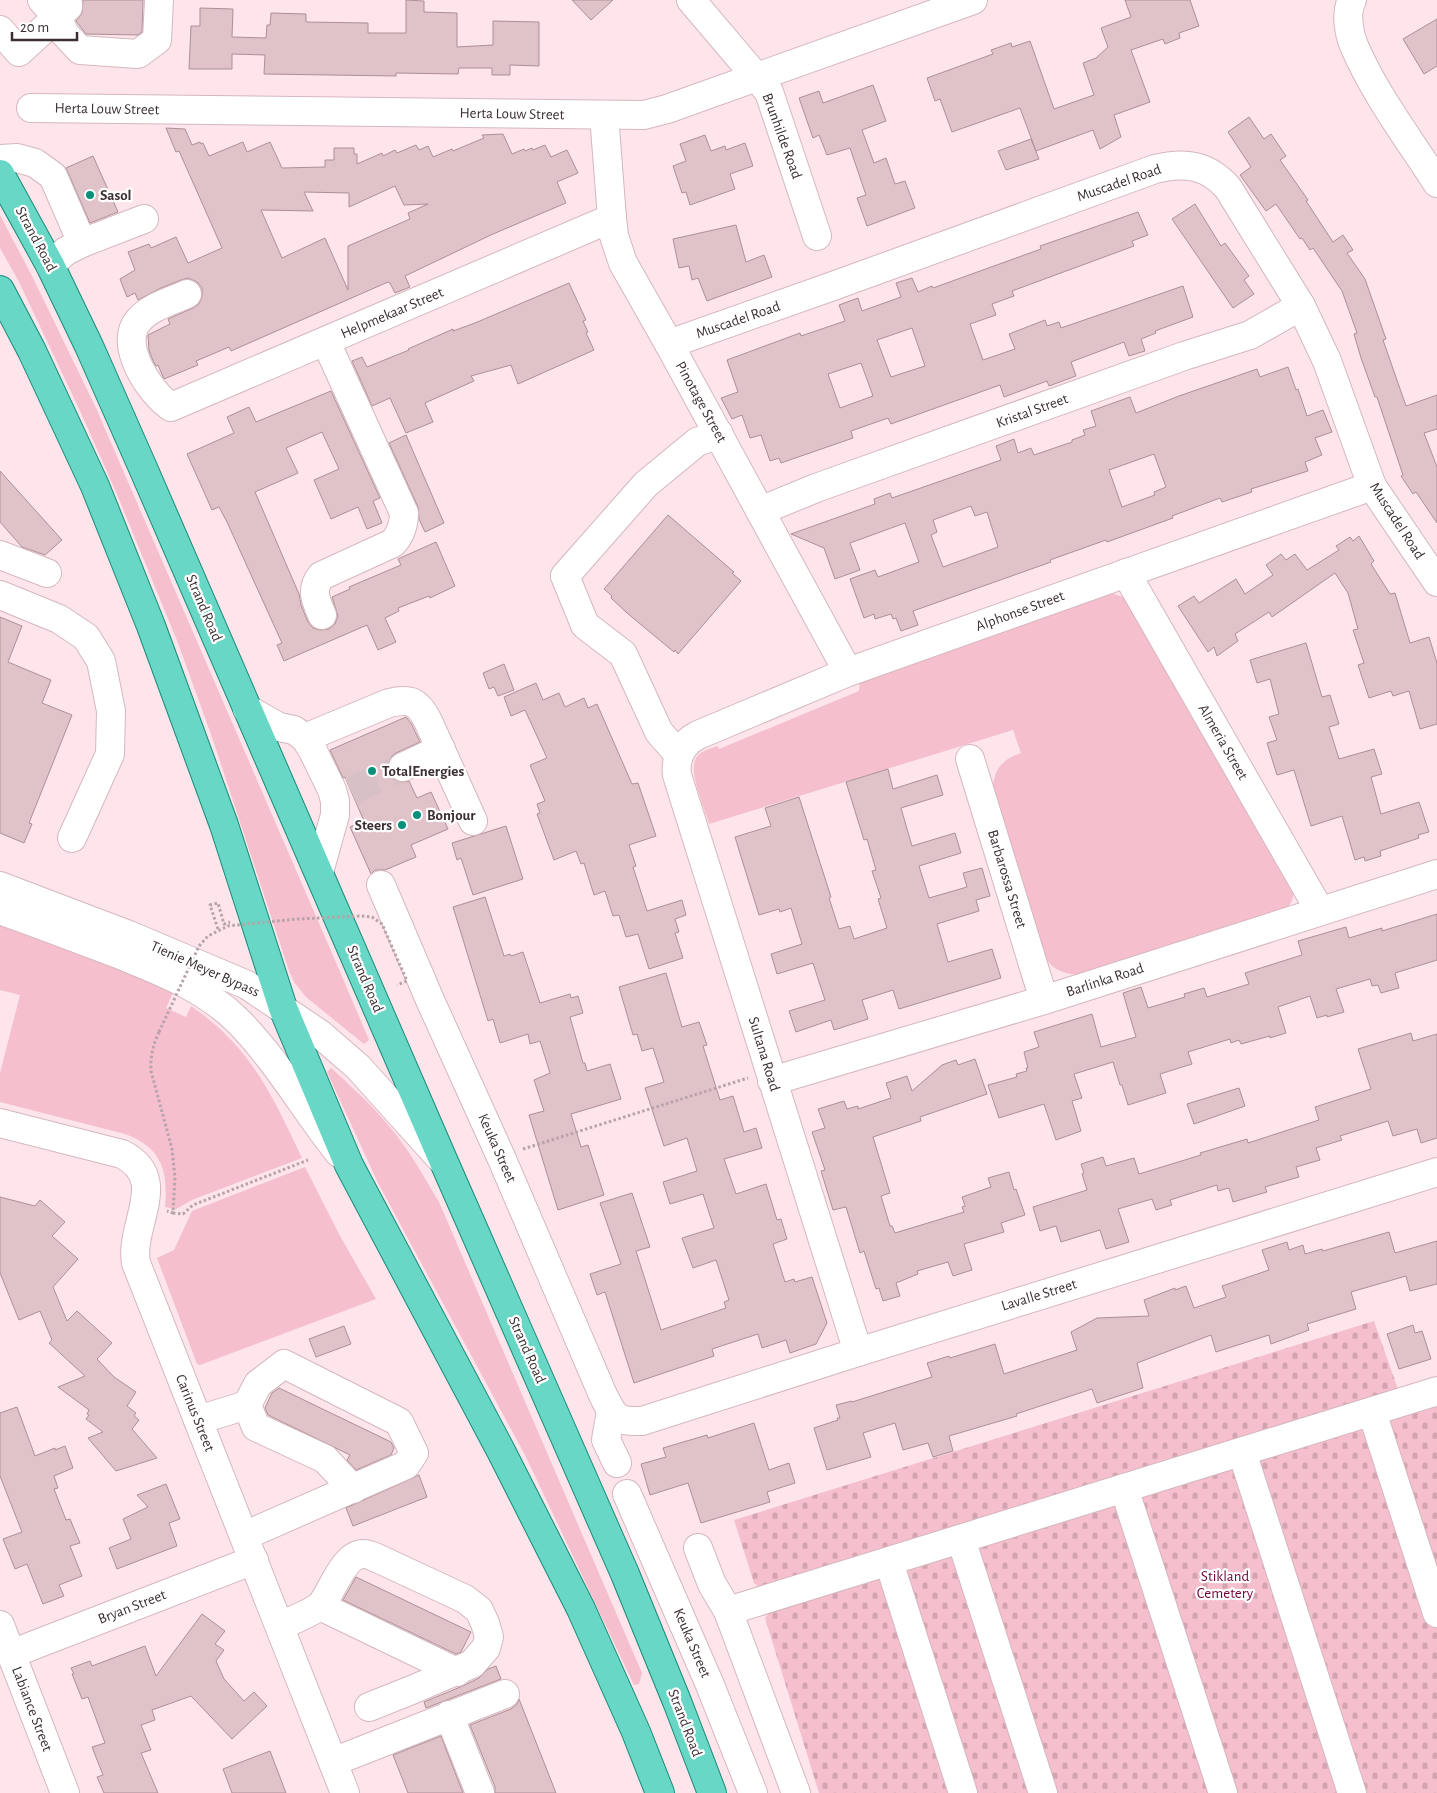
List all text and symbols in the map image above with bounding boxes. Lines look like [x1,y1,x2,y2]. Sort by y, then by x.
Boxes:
scale bar [12,10,78,42]
text: 20 m [20,20,49,35]
street label: Brunhilde Road [760,91,805,181]
street label: Herta Louw Street [55,101,160,117]
street label: Herta Louw Street [460,106,565,122]
street label: Muscadel Road [1075,162,1163,204]
place label: Sasol [100,188,132,203]
marker: Sasol [84,189,96,201]
street label: Strand Road [13,204,59,274]
street label: Helpmekaar Street [338,285,446,341]
street label: Muscadel Road [694,299,782,341]
street label: Pinotage Street [673,359,730,445]
street label: Kristal Street [994,391,1070,431]
street label: Muscadel Road [1367,480,1427,562]
street label: Strand Road [183,572,225,644]
street label: Alphonse Street [974,588,1066,634]
street label: Almeria Street [1195,702,1251,783]
place label: TotalEnergies [382,764,464,779]
marker: TotalEnergies [366,765,378,777]
place label: Bonjour [427,808,476,823]
marker: Bonjour [411,809,423,821]
place label: Steers [354,818,392,833]
marker: Steers [396,819,408,831]
street label: Barbarossa Street [985,828,1029,930]
street label: Tienie Meyer Bypass [148,938,262,1000]
street label: Strand Road [344,943,386,1015]
street label: Barlinka Road [1064,960,1146,1000]
street label: Sultana Road [746,1015,782,1093]
street label: Keuka Street [475,1111,519,1185]
street label: Lavalle Street [999,1276,1079,1314]
street label: Strand Road [506,1314,548,1386]
street label: Carinus Street [173,1372,217,1454]
park label: Stikland Cemetery [1197,1569,1254,1601]
street label: Bryan Street [96,1587,168,1627]
street label: Keuka Street [671,1606,713,1680]
street label: Labiance Street [9,1665,55,1754]
street label: Strand Road [665,1687,705,1759]

